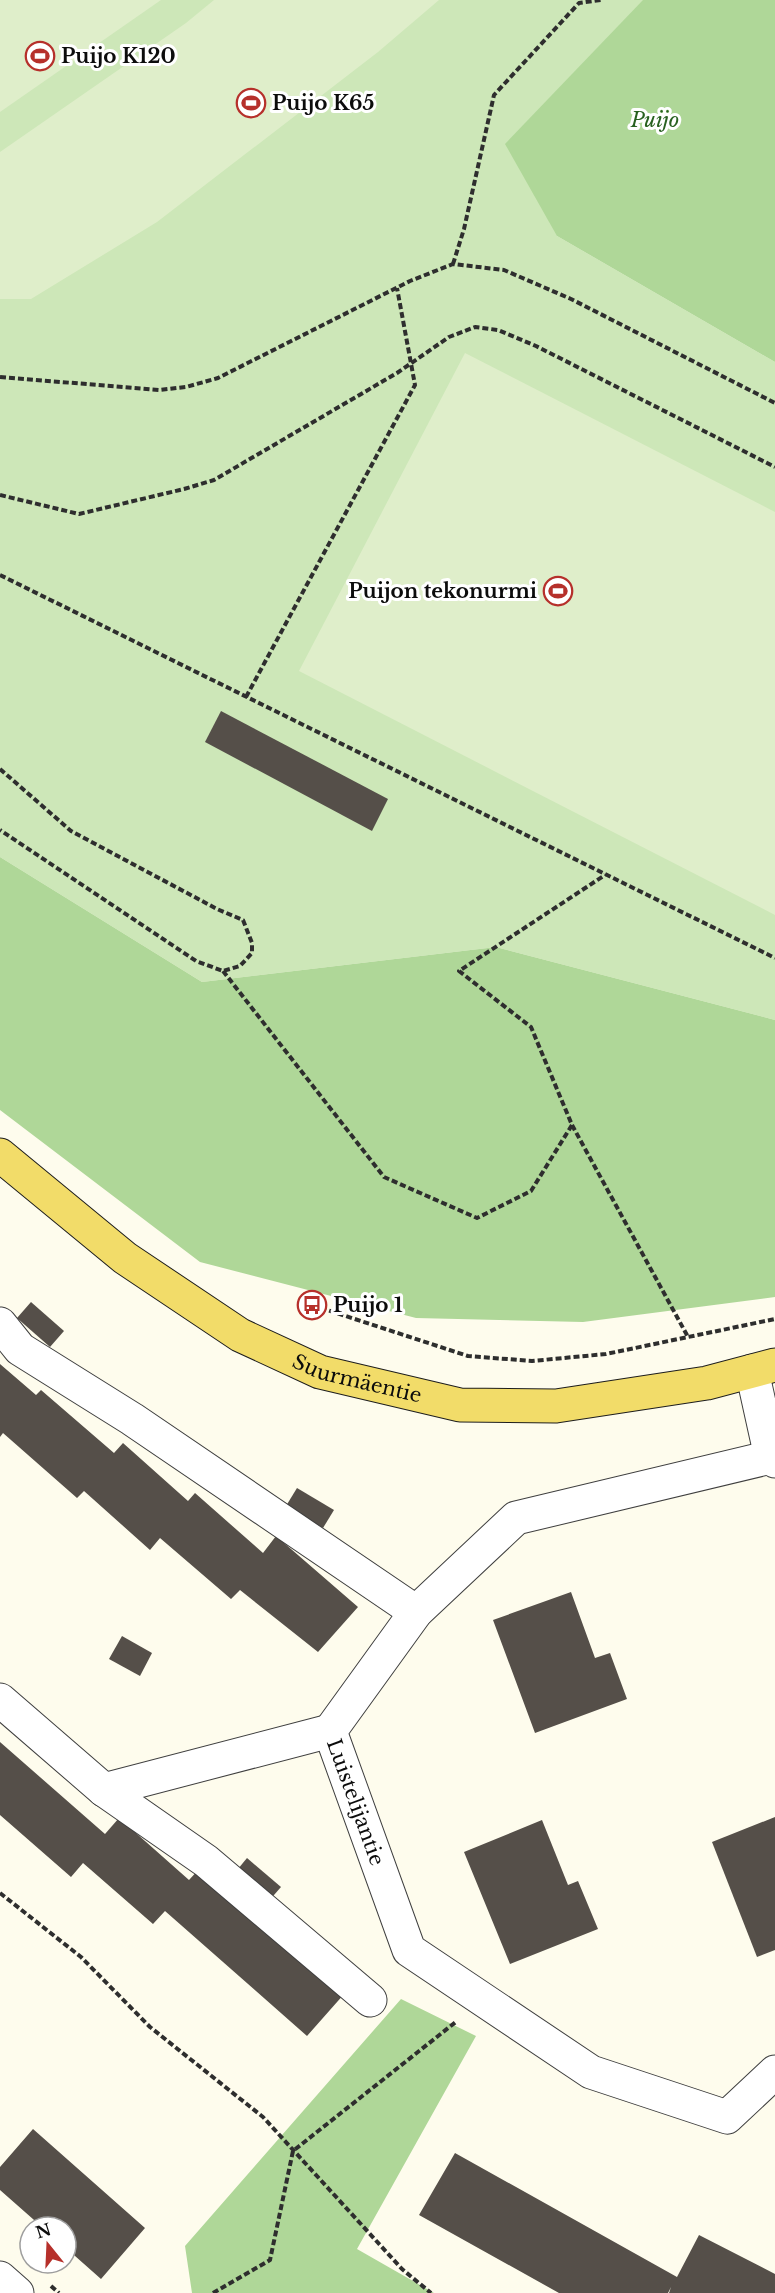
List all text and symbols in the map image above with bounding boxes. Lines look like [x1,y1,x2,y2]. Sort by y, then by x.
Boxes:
sports icon: Puijo K120 [24,40,56,72]
place label: Puijo K120 [61,44,176,68]
sports icon: Puijo K65 [235,87,267,119]
place label: Puijo K65 [272,91,375,115]
park label: Puijo [630,108,679,132]
sports icon: Puijon tekonurmi [542,575,574,607]
place label: Puijon tekonurmi [348,579,537,603]
bus stop icon: Puijo 1 [296,1289,328,1321]
place label: Puijo 1 [333,1293,403,1317]
street label: Suurmäentie [289,1349,424,1408]
street label: Luistelijantie [322,1735,390,1869]
north arrow [18,2215,78,2275]
text: N [33,2219,54,2243]

